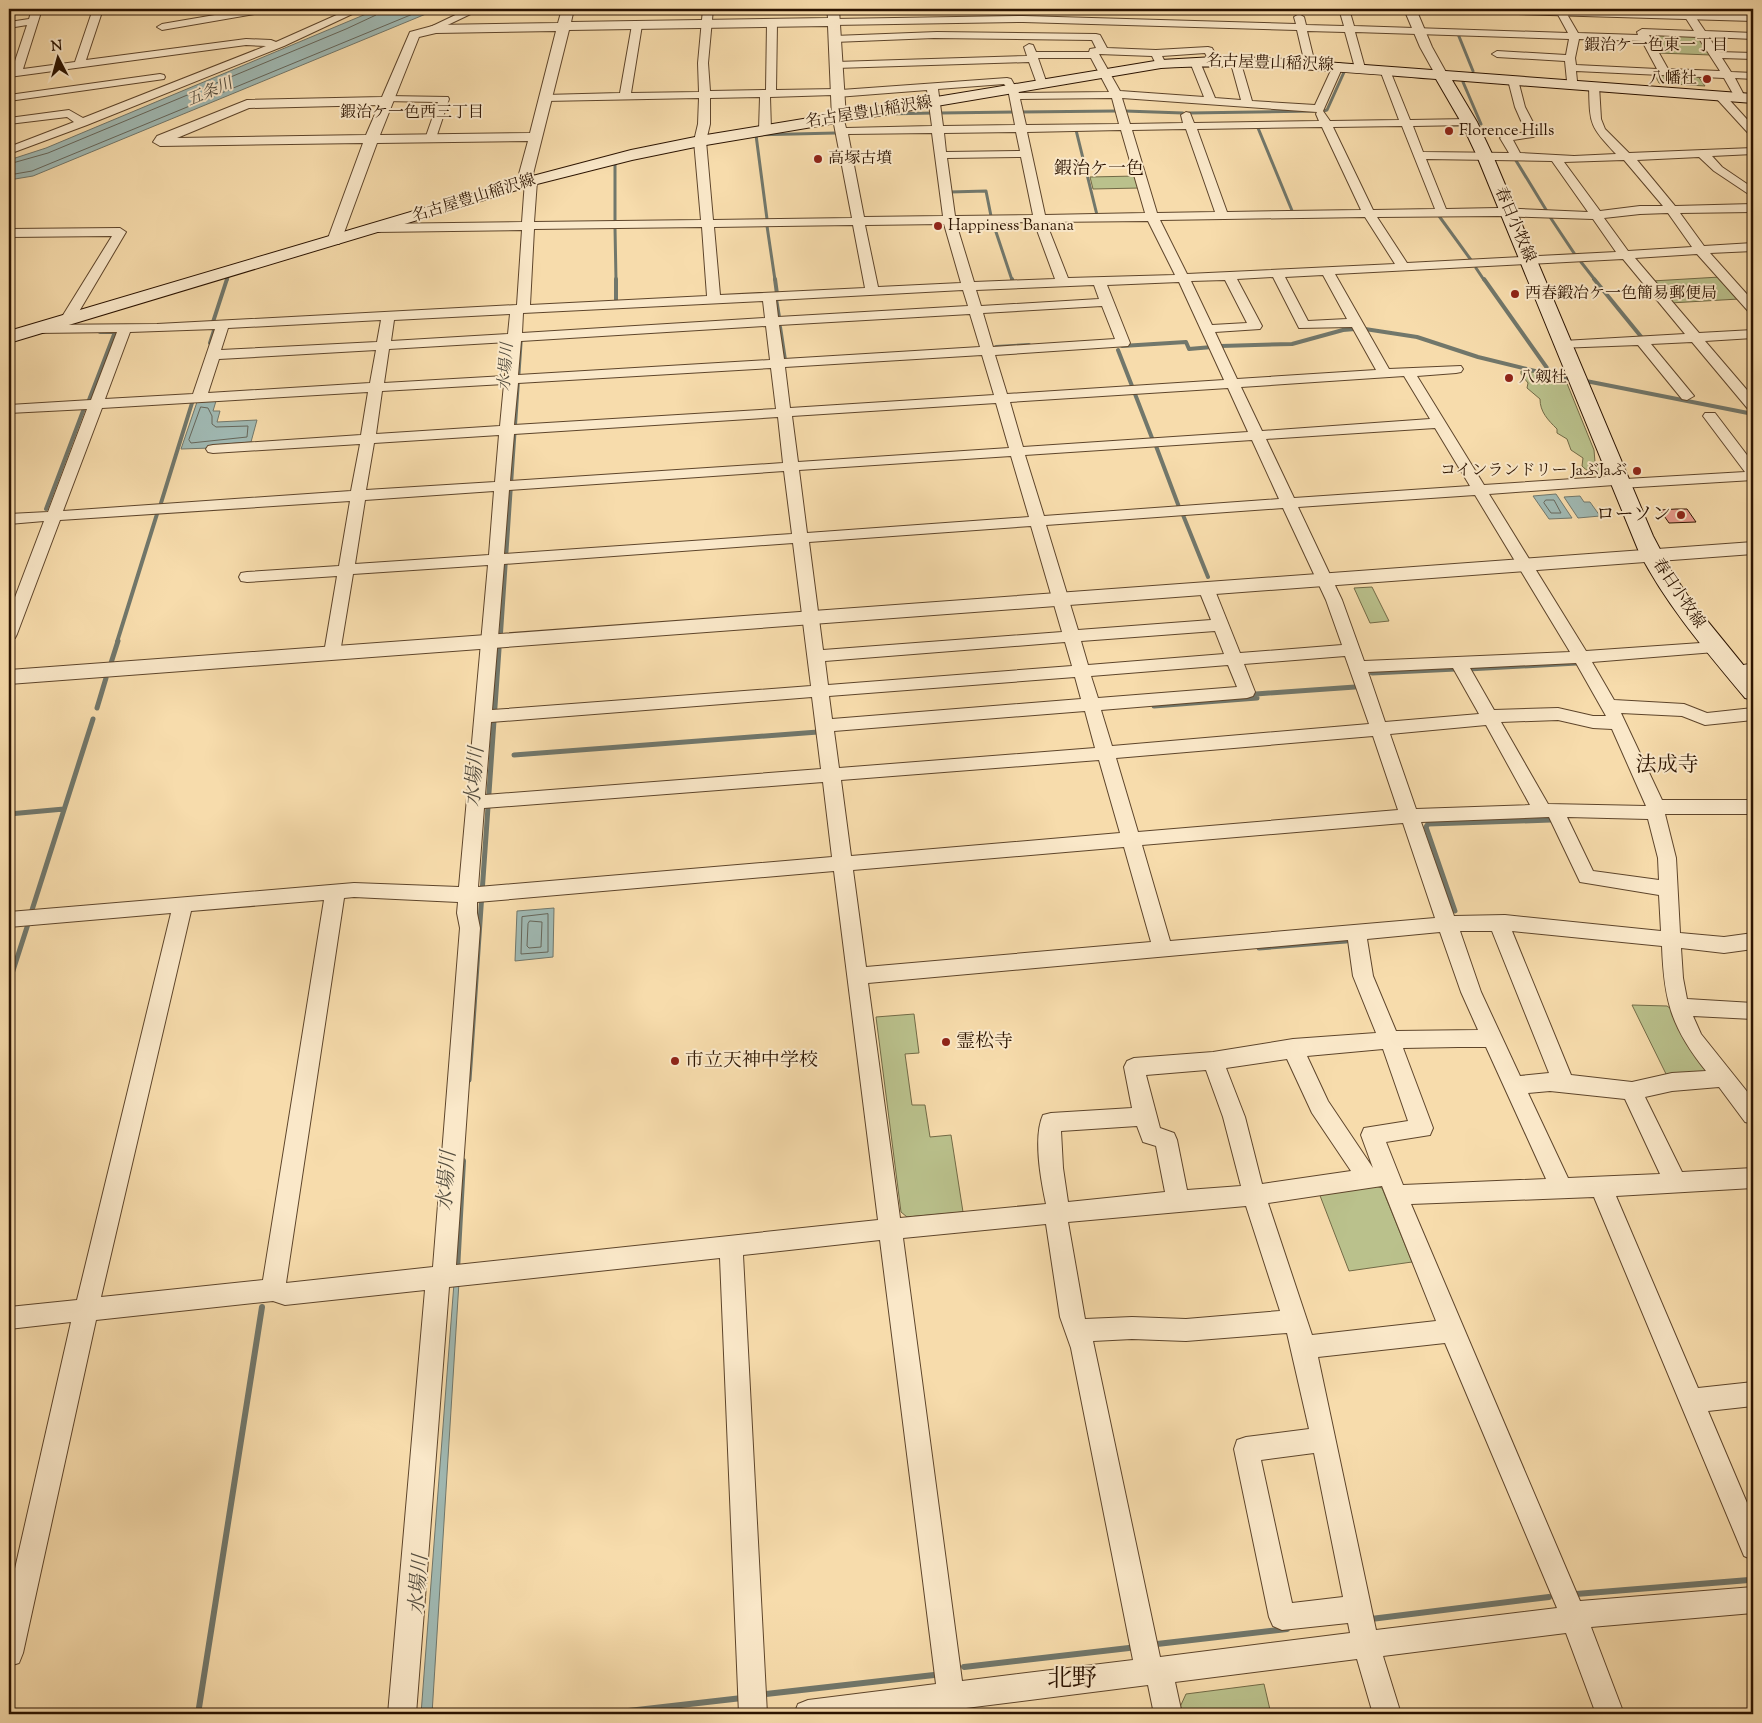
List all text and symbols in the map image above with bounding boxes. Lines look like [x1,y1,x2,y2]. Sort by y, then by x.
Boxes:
north arrow [32,32,82,82]
district label: 鍜治ケ一色東一丁目 [1584,35,1728,58]
text: N [50,37,63,58]
street label: 名古屋豊山稲沢線 [1206,50,1334,78]
place label: 八幡社 [1649,68,1697,91]
water label: 五条川 [183,72,238,113]
marker: 八幡社 [1701,73,1713,85]
street label: 名古屋豊山稲沢線 [804,92,934,134]
district label: 鍜治ケ一色西三丁目 [340,102,484,125]
place label: Florence Hills [1459,120,1554,143]
marker: Florence Hills [1443,125,1455,137]
place label: 高塚古墳 [828,148,892,171]
marker: 高塚古墳 [812,153,824,165]
district label: 鍜治ケ一色 [1054,157,1144,183]
street label: 名古屋豊山稲沢線 [409,169,539,229]
street label: 春日小牧線 [1488,184,1540,266]
place label: Happiness Banana [948,215,1074,238]
marker: Happiness Banana [932,220,944,232]
place label: 西春鍛冶ケ一色簡易郵便局 [1525,283,1717,306]
marker: 西春鍛冶ケ一色簡易郵便局 [1509,288,1521,300]
water label: 水場川 [494,340,520,392]
place label: 八剱社 [1519,367,1567,390]
marker: 八剱社 [1503,372,1515,384]
place label: コインランドリー JaぶJaぶ [1440,460,1627,483]
marker: コインランドリー JaぶJaぶ [1631,465,1643,477]
place label: ローソン [1596,502,1671,529]
marker: ローソン [1675,509,1687,521]
street label: 春日小牧線 [1646,554,1710,634]
water label: 水場川 [459,744,493,808]
district label: 法成寺 [1636,751,1699,781]
place label: 霊松寺 [956,1029,1013,1056]
marker: 霊松寺 [940,1036,952,1048]
place label: 市立天神中学校 [685,1048,818,1075]
marker: 市立天神中学校 [669,1055,681,1067]
water label: 水場川 [431,1148,465,1212]
water label: 水場川 [403,1552,437,1616]
district label: 北野 [1047,1662,1097,1698]

